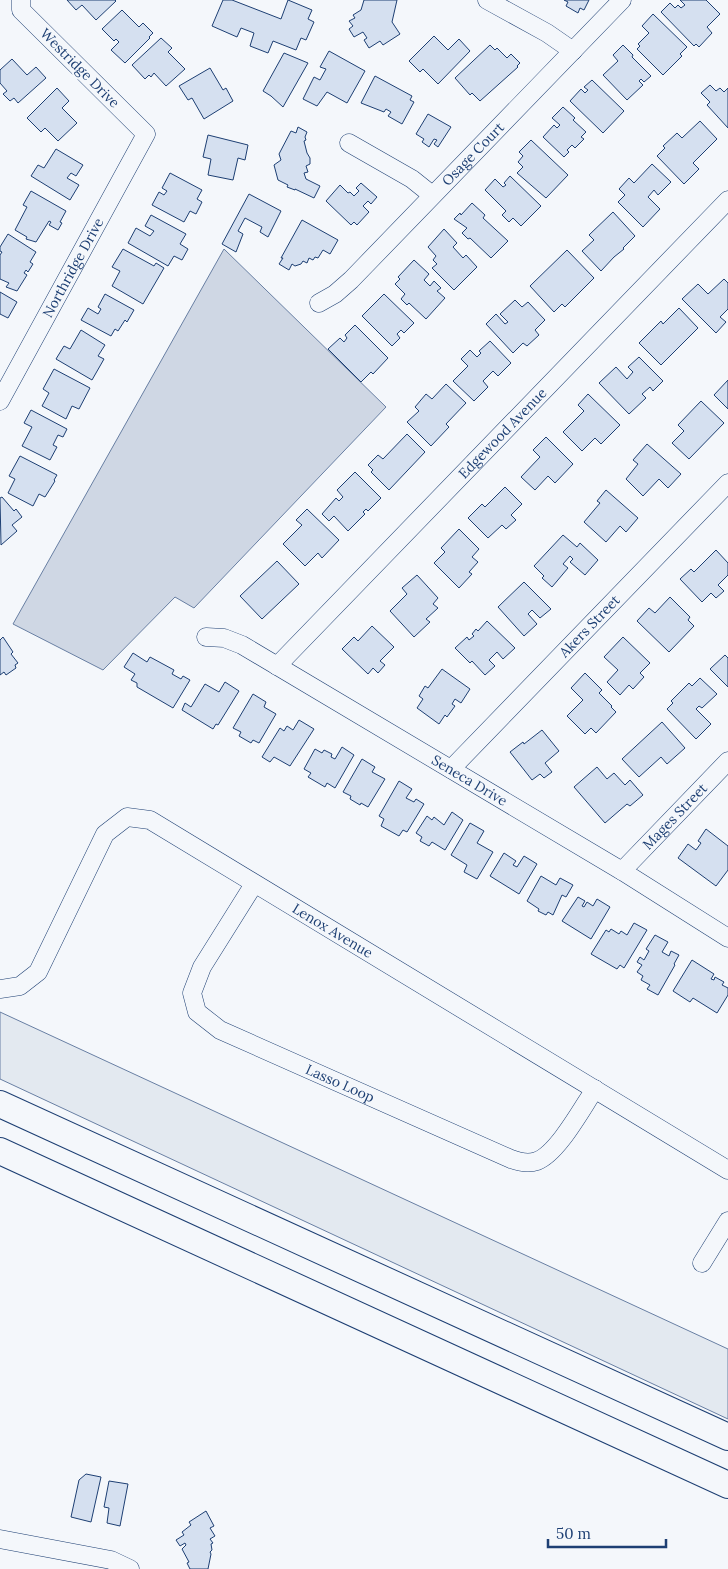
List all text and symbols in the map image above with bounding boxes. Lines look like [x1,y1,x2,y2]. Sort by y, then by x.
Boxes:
street label: Westridge Drive [36,24,124,112]
street label: Osage Court [438,118,508,190]
street label: Northridge Drive [38,214,108,321]
street label: Edgewood Avenue [454,384,551,482]
street label: Akers Street [555,591,624,662]
street label: Seneca Drive [428,751,511,810]
street label: Mages Street [639,779,711,853]
street label: Lenox Avenue [289,899,377,962]
street label: Lasso Loop [303,1060,377,1106]
scale bar [548,1516,666,1548]
text: 50 m [556,1524,591,1543]

